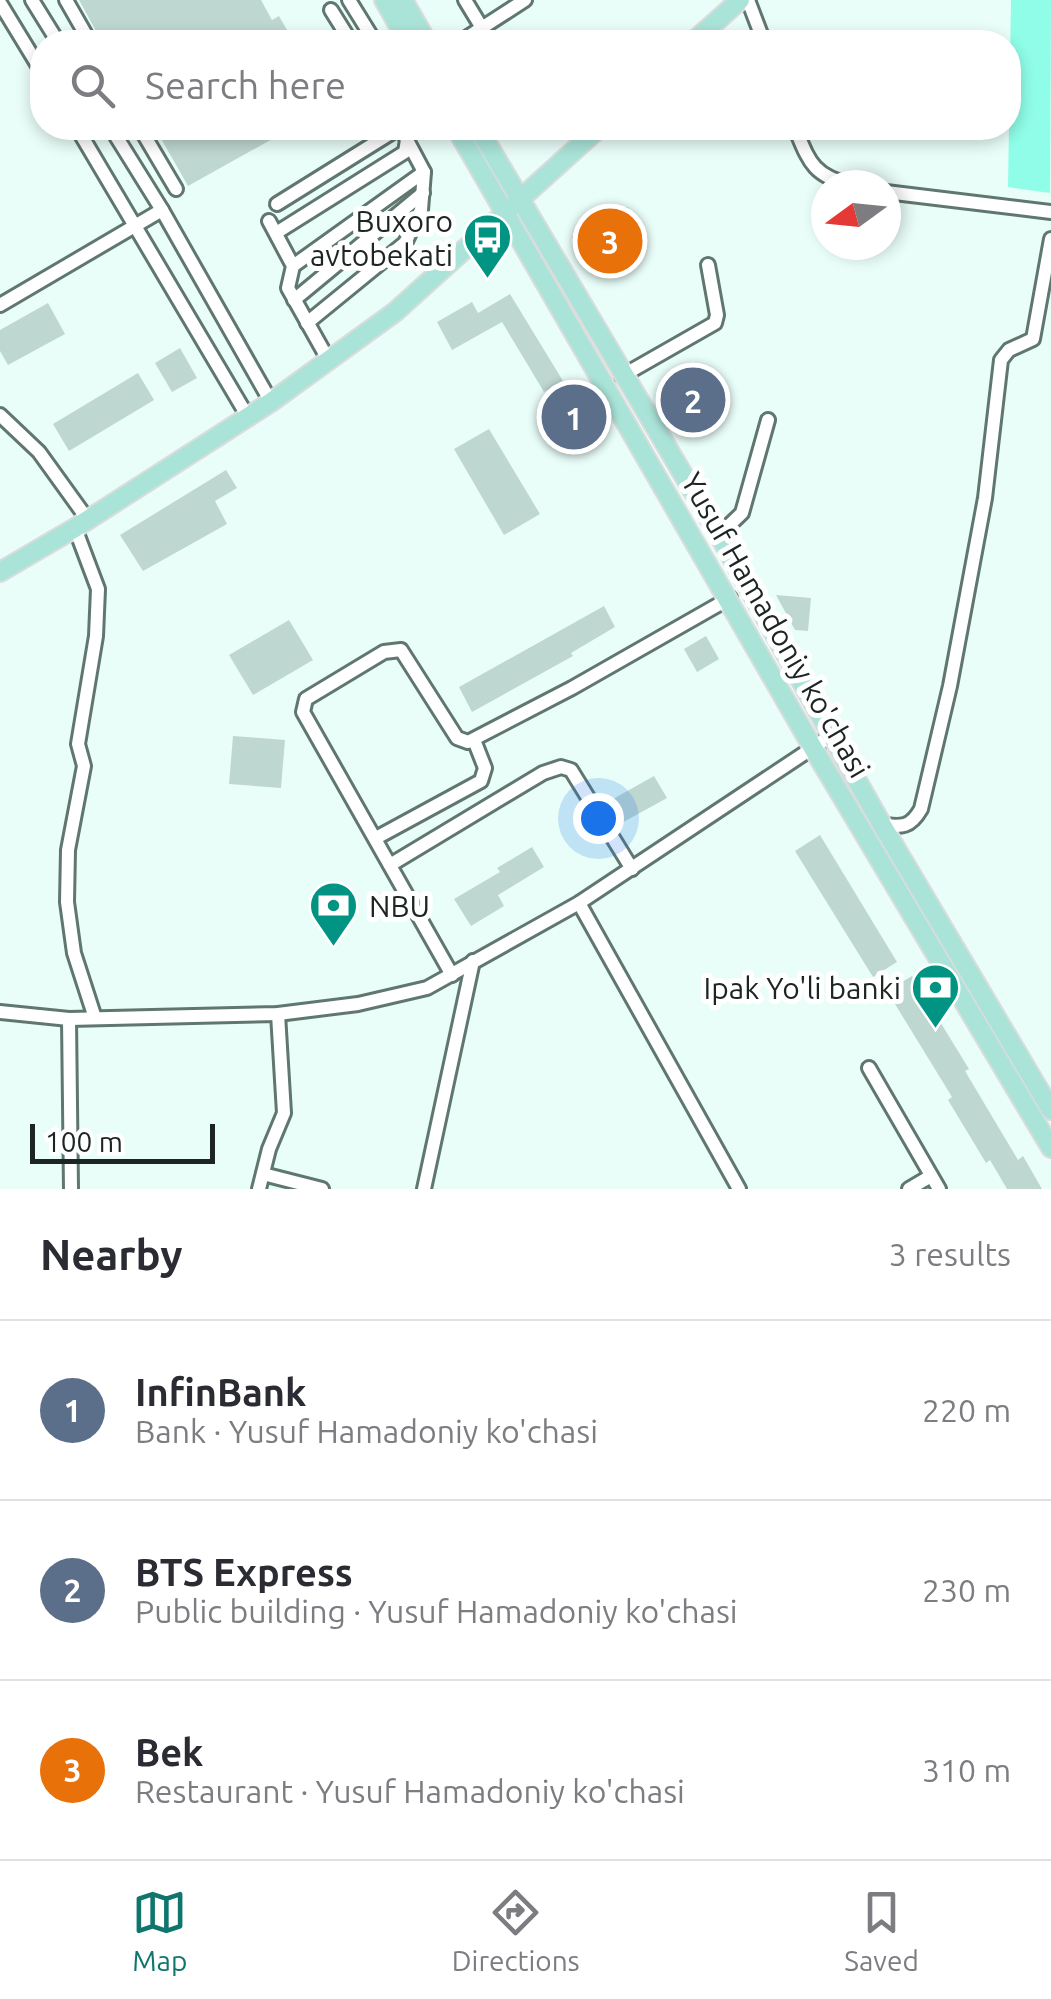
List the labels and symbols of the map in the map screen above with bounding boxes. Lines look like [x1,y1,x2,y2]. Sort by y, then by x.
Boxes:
north arrow [811,170,901,260]
place label: Buxoro avtobekati [310,204,453,272]
pin: 3 [578,204,642,278]
bus stop icon: Buxoro avtobekati [462,212,514,280]
pin: 2 [660,362,726,438]
pin: 1 [542,380,606,454]
street label: Yusuf Hamadoniy ko'chasi [675,467,877,783]
your location [573,793,624,844]
bank icon: NBU [308,880,360,948]
place label: NBU [369,889,430,923]
bank icon: Ipak Yo'li banki [910,962,962,1030]
place label: Ipak Yo'li banki [704,971,901,1005]
scale bar [30,1119,215,1164]

